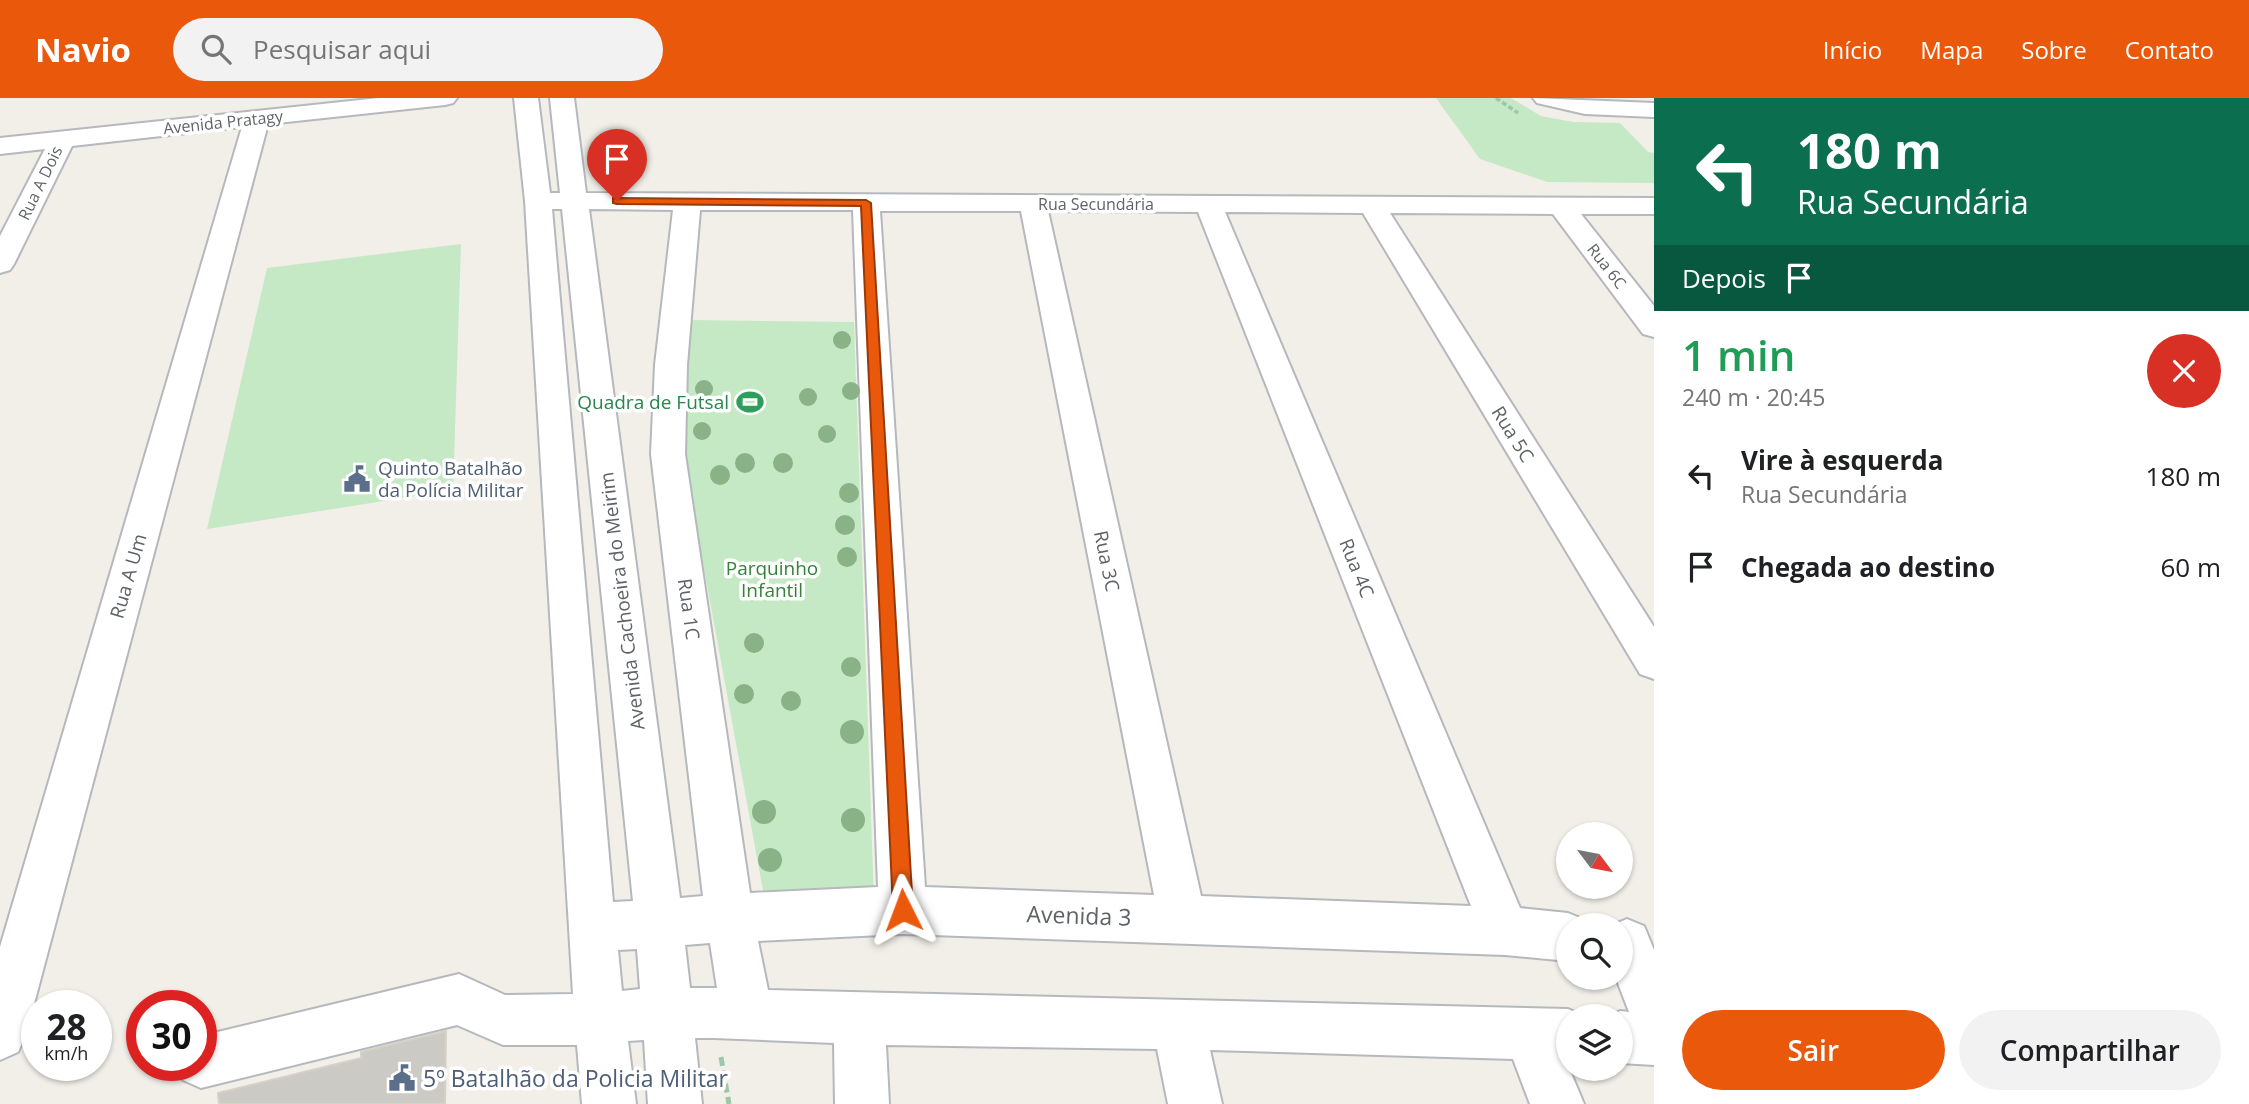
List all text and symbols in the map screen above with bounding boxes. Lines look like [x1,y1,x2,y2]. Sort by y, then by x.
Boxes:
search box [173,18,663,81]
text: Navio [35,27,131,72]
icon: search [197,30,235,68]
text: Pesquisar aqui [253,31,431,67]
text: Início [1823,33,1882,66]
text: Mapa [1920,33,1983,66]
text: Sobre [2021,33,2087,66]
text: Contato [2125,33,2214,66]
street label: Avenida Pratagy [162,105,285,139]
text: 180 m [1797,117,1942,183]
icon: left [1682,126,1773,217]
pin [587,129,647,201]
icon: arrive [598,140,636,178]
street label: Rua A Dois [13,142,67,224]
text: Rua Secundária [1797,180,2029,223]
street label: Rua Secundária [1038,193,1154,215]
street label: Rua 6C [1582,239,1632,293]
icon: arrive [1780,259,1818,297]
text: Depois [1682,260,1766,296]
text: 1 min [1682,326,1795,383]
button: close [2147,334,2221,408]
text: 240 m · 20:45 [1682,381,1825,413]
sports icon: Quadra de Futsal [735,387,765,417]
place label: Quadra de Futsal [577,389,729,415]
street label: Rua 5C [1486,401,1540,467]
text: Vire à esquerda [1741,442,1943,478]
place label: Quinto Batalhão da Polícia Militar [378,455,524,503]
icon: left [1682,457,1720,495]
text: 180 m [2146,458,2221,494]
public building icon: Quinto Batalhão da Polícia Militar [342,464,372,494]
street label: Avenida Cachoeira do Meirim [593,470,651,732]
text: Rua Secundária [1741,478,1908,510]
street label: Rua 3C [1088,528,1126,594]
street label: Rua A Um [103,530,153,622]
street label: Rua 4C [1333,535,1381,601]
icon: arrive [1682,548,1720,586]
text: Chegada ao destino [1741,549,1995,585]
text: 60 m [2160,549,2221,585]
park label: Parquinho Infantil [726,555,818,603]
street label: Rua 1C [672,577,706,641]
north arrow [1556,822,1633,900]
map controls [1556,822,1633,1081]
position arrow [866,873,940,947]
street label: Avenida 3 [1026,897,1132,933]
button: search [1556,913,1633,990]
speed limit sign: 30 [126,990,217,1081]
text: 28 [46,1003,87,1050]
button: layers [1556,1004,1633,1081]
button: Sair [1682,1010,1945,1090]
button: Compartilhar [1959,1010,2221,1090]
text: km/h [45,1041,88,1065]
place label: 5º Batalhão da Policia Militar [423,1062,729,1094]
public building icon: 5º Batalhão da Policia Militar [387,1063,417,1093]

